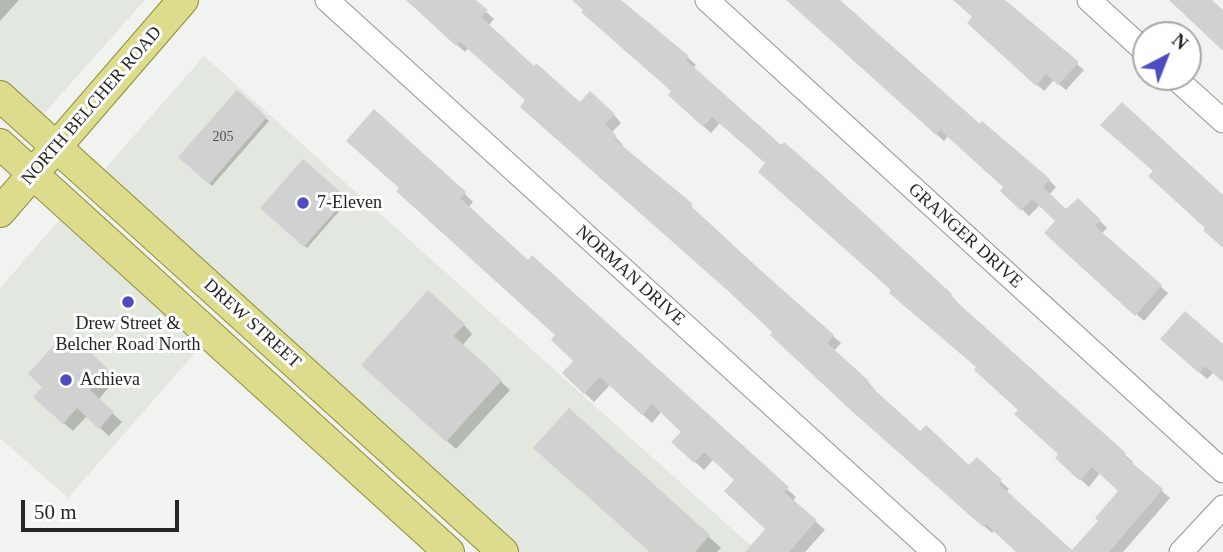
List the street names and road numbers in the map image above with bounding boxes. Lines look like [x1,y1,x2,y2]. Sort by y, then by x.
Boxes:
street label: NORTH BELCHER ROAD [17,22,167,190]
street label: GRANGER DRIVE [903,179,1027,293]
street label: NORMAN DRIVE [571,221,689,331]
street label: DREW STREET [199,275,305,373]

